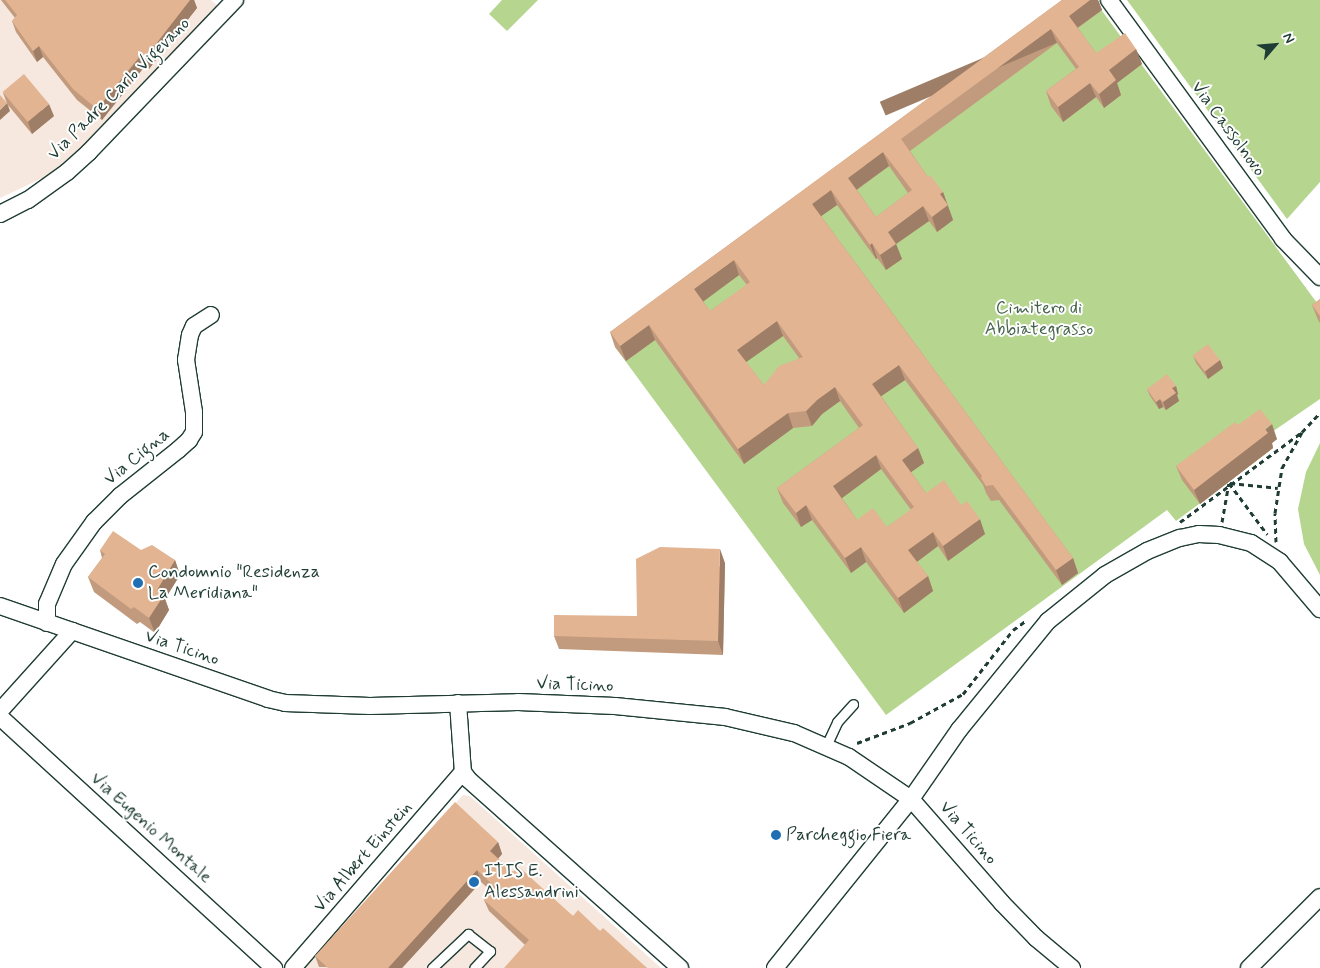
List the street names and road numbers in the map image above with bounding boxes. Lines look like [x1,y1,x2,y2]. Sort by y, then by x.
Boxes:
street label: Via Padre Carlo Vigevano [44,14,194,164]
street label: Via Cassolnovo [1187,78,1269,180]
street label: Via Cigna [100,424,174,490]
street label: Via Ticino [143,626,221,670]
street label: Via Ticino [537,673,613,697]
street label: Via Eugenio Montale [87,769,215,887]
street label: Via Albert Einstein [309,797,417,917]
street label: Via Ticino [935,798,1001,868]

